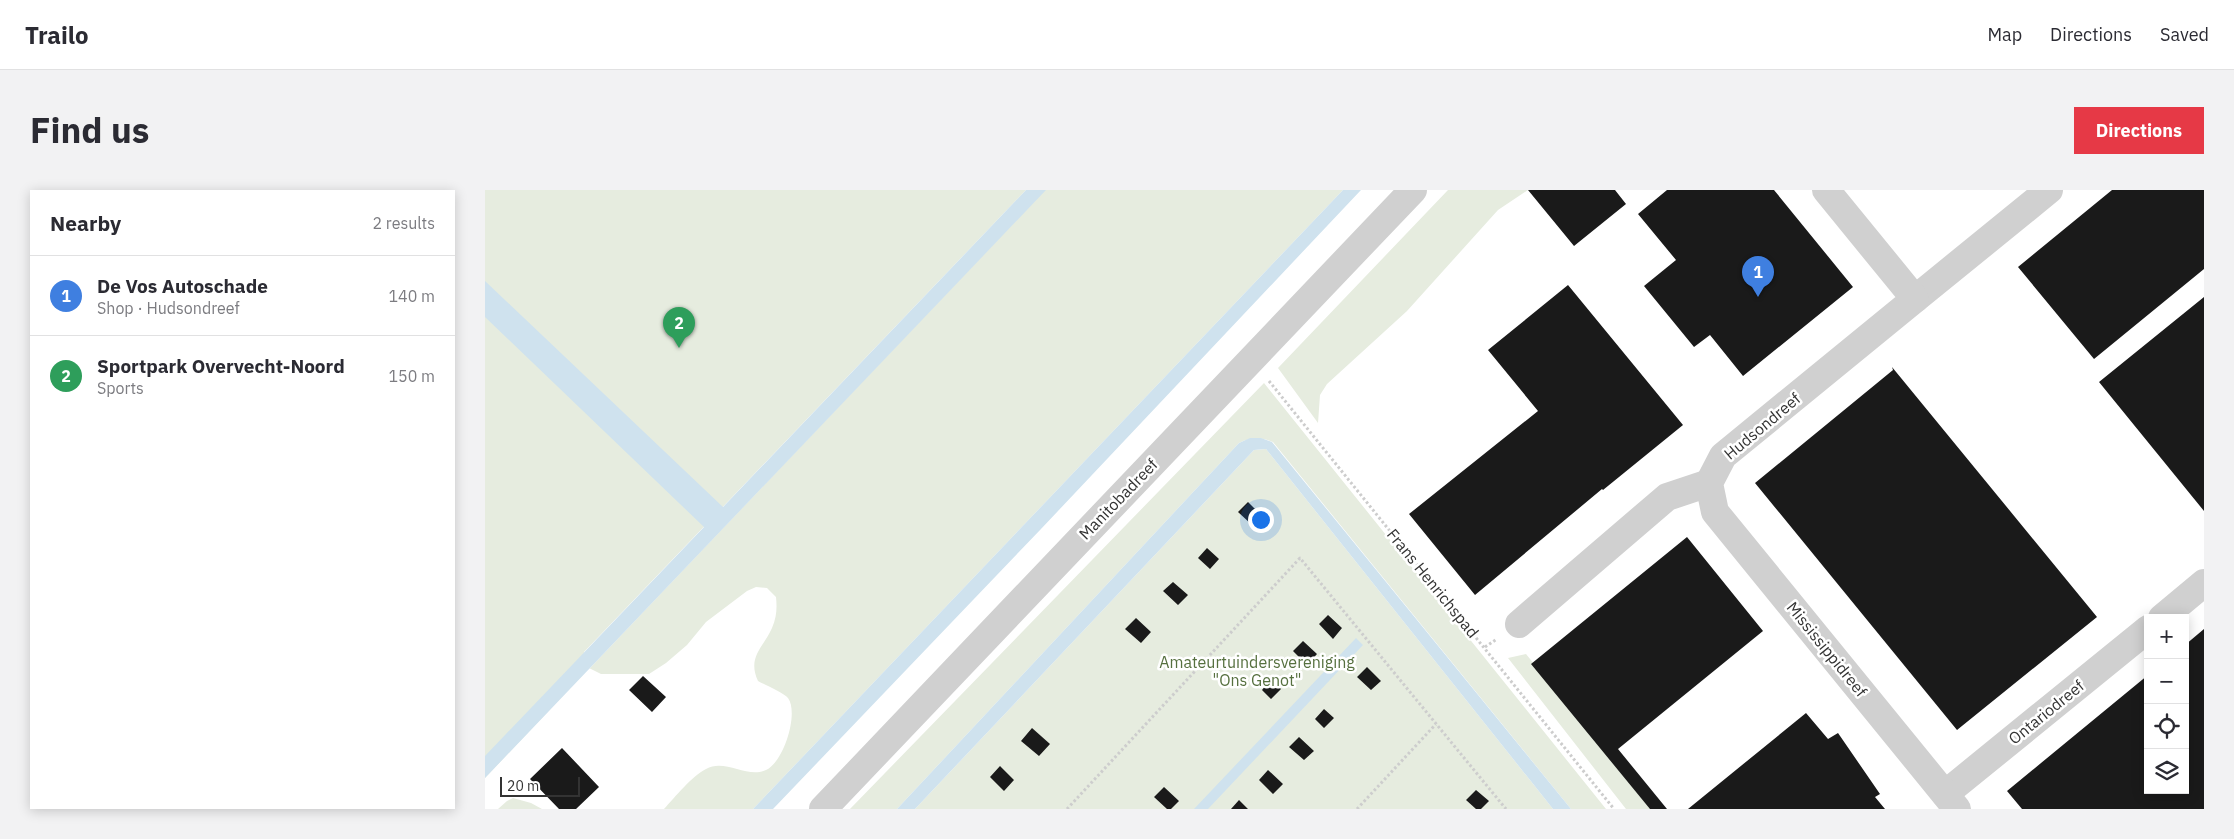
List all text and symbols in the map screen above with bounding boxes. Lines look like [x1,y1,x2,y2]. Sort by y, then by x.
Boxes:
text: Trailo [25,19,89,51]
text: Map [1987,23,2022,46]
text: Directions [2050,23,2132,46]
text: Saved [2160,23,2209,46]
text: Find us [30,107,149,153]
button: Directions [2074,107,2204,154]
text: Nearby [50,209,121,237]
text: 2 results [372,213,435,233]
pin: 1 [1742,256,1774,297]
text: De Vos Autoschade [97,274,268,298]
text: 1 [61,286,71,306]
text: 140 m [388,286,435,306]
text: Shop · Hudsondreef [97,298,240,318]
pin: 2 [663,307,695,348]
text: Sportpark Overvecht-Noord [97,354,345,378]
text: 2 [61,366,71,386]
text: 150 m [388,366,435,386]
text: Sports [97,378,144,398]
street label: Hudsondreef [1720,388,1804,464]
street label: Manitobadreef [1074,454,1162,544]
your location [1248,507,1274,533]
street label: Frans Henrichspad [1383,524,1483,642]
street label: Mississippidreef [1783,597,1871,701]
map controls [2144,614,2189,794]
button: + [2144,614,2189,659]
park label: Amateurtuindersvereniging "Ons Genot" [1159,652,1355,690]
button: − [2144,659,2189,704]
street label: Ontariodreef [2004,676,2088,748]
button: locate [2144,704,2189,749]
button: layers [2144,749,2189,794]
scale bar [500,774,580,797]
text: 20 m [507,777,539,795]

